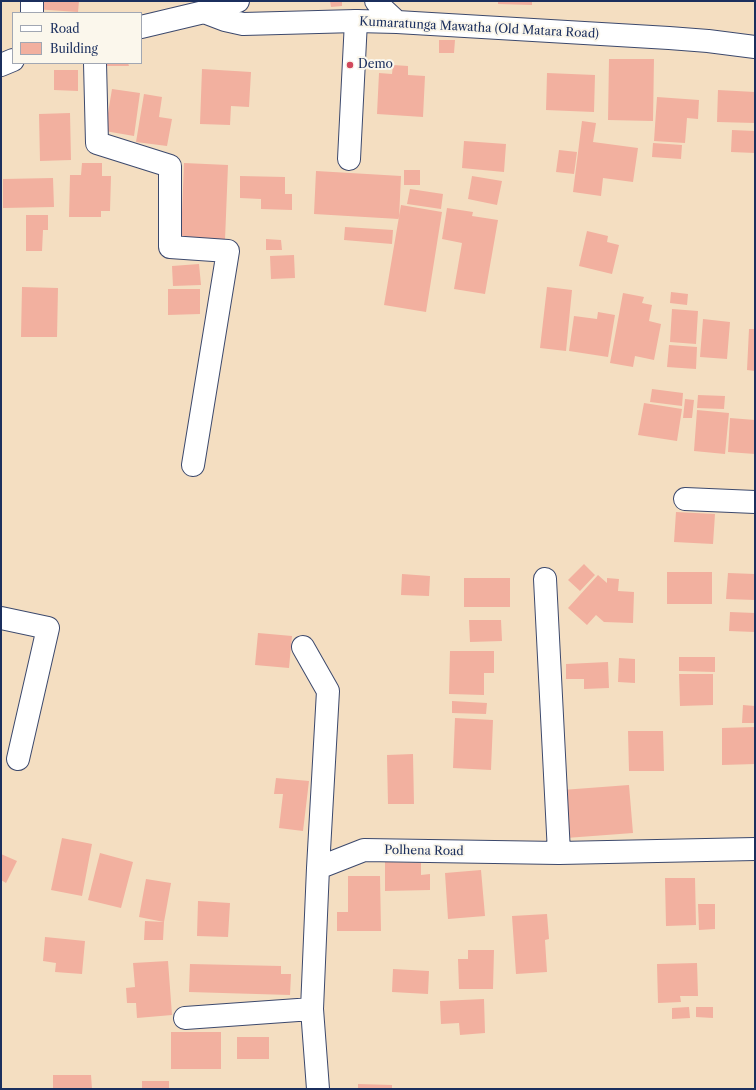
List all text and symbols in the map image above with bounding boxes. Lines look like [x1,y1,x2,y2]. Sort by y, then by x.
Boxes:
legend [12,12,142,64]
street label: Kumaratunga Mawatha (Old Matara Road) [359,15,599,41]
text: Road [50,21,80,36]
text: Building [50,41,98,56]
place label: Demo [358,58,393,72]
marker: Demo [345,60,355,70]
street label: Polhena Road [384,843,464,859]

